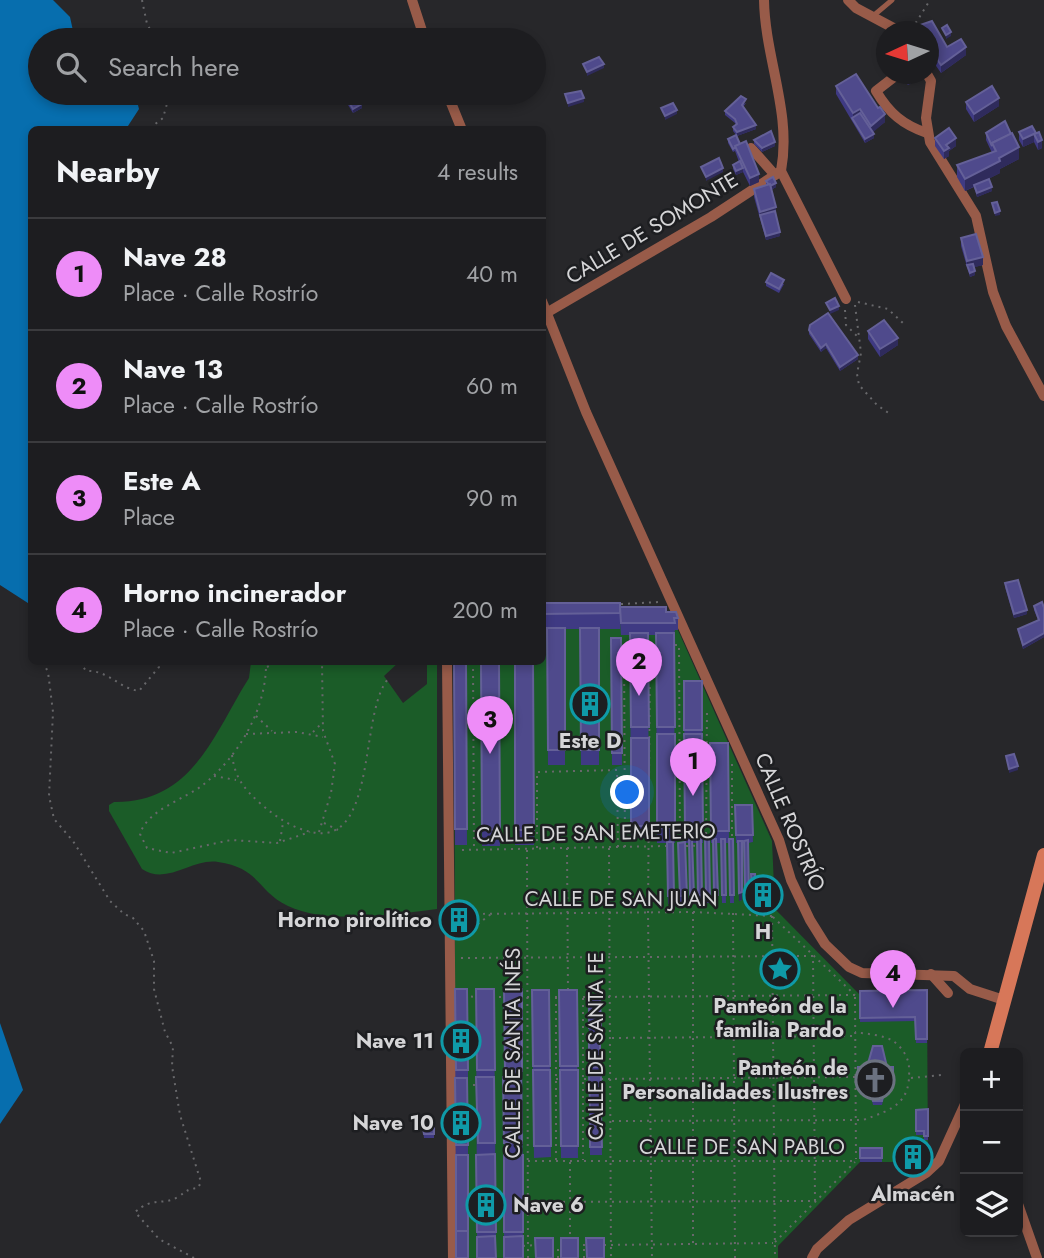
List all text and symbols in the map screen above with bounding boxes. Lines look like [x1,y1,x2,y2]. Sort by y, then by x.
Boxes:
north arrow [876,21,939,84]
search box [28,28,546,105]
icon: search [52,48,90,86]
text: Search here [108,48,240,86]
text: Nearby [56,150,159,193]
text: 4 results [437,155,518,189]
street label: CALLE DE SOMONTE [560,165,744,291]
text: Nave 28 [123,238,227,276]
text: 1 [73,257,85,291]
text: 40 m [466,257,518,291]
text: Place · Calle Rostrío [123,276,318,310]
text: Nave 13 [123,350,223,388]
text: 2 [71,369,87,403]
text: 60 m [466,369,518,403]
text: Place · Calle Rostrío [123,388,318,422]
text: Este A [123,462,201,500]
text: 3 [72,481,86,515]
text: 90 m [466,481,518,515]
text: Place [123,500,175,534]
text: Horno incinerador [123,574,346,612]
text: 4 [71,593,87,627]
text: 200 m [452,593,518,627]
text: Place · Calle Rostrío [123,612,318,646]
pin: 2 [616,638,662,696]
building icon: Este D [569,683,611,725]
pin: 3 [467,696,513,754]
place label: Este D [559,726,621,756]
pin: 1 [670,738,716,796]
street label: CALLE ROSTRÍO [747,748,833,896]
your location [610,775,644,809]
street label: CALLE DE SAN EMETERIO [476,816,716,850]
building icon: H [742,874,784,916]
street label: CALLE DE SAN JUAN [524,884,718,914]
building icon: Horno pirolítico [438,899,480,941]
place label: Horno pirolítico [278,905,432,935]
place label: H [755,917,771,947]
street label: CALLE DE SANTA INÉS [498,948,528,1158]
place icon: Panteón de la familia Pardo [759,948,801,990]
pin: 4 [870,950,916,1008]
street label: CALLE DE SANTA FE [581,952,611,1140]
place label: Panteón de la familia Pardo [713,991,847,1045]
building icon: Nave 11 [440,1020,482,1062]
place label: Nave 11 [356,1026,434,1056]
map controls [960,1048,1023,1237]
button: + [960,1048,1023,1111]
place label: Panteón de Personalidades Ilustres [622,1053,848,1107]
church icon: Panteón de Personalidades Ilustres [854,1059,896,1101]
building icon: Nave 10 [440,1102,482,1144]
place label: Nave 10 [352,1108,434,1138]
button: − [960,1111,1023,1174]
street label: CALLE DE SAN PABLO [639,1132,845,1162]
building icon: Almacén [892,1136,934,1178]
button: layers [960,1174,1023,1237]
place label: Almacén [870,1179,955,1209]
building icon: Nave 6 [465,1184,507,1226]
place label: Nave 6 [513,1190,584,1220]

